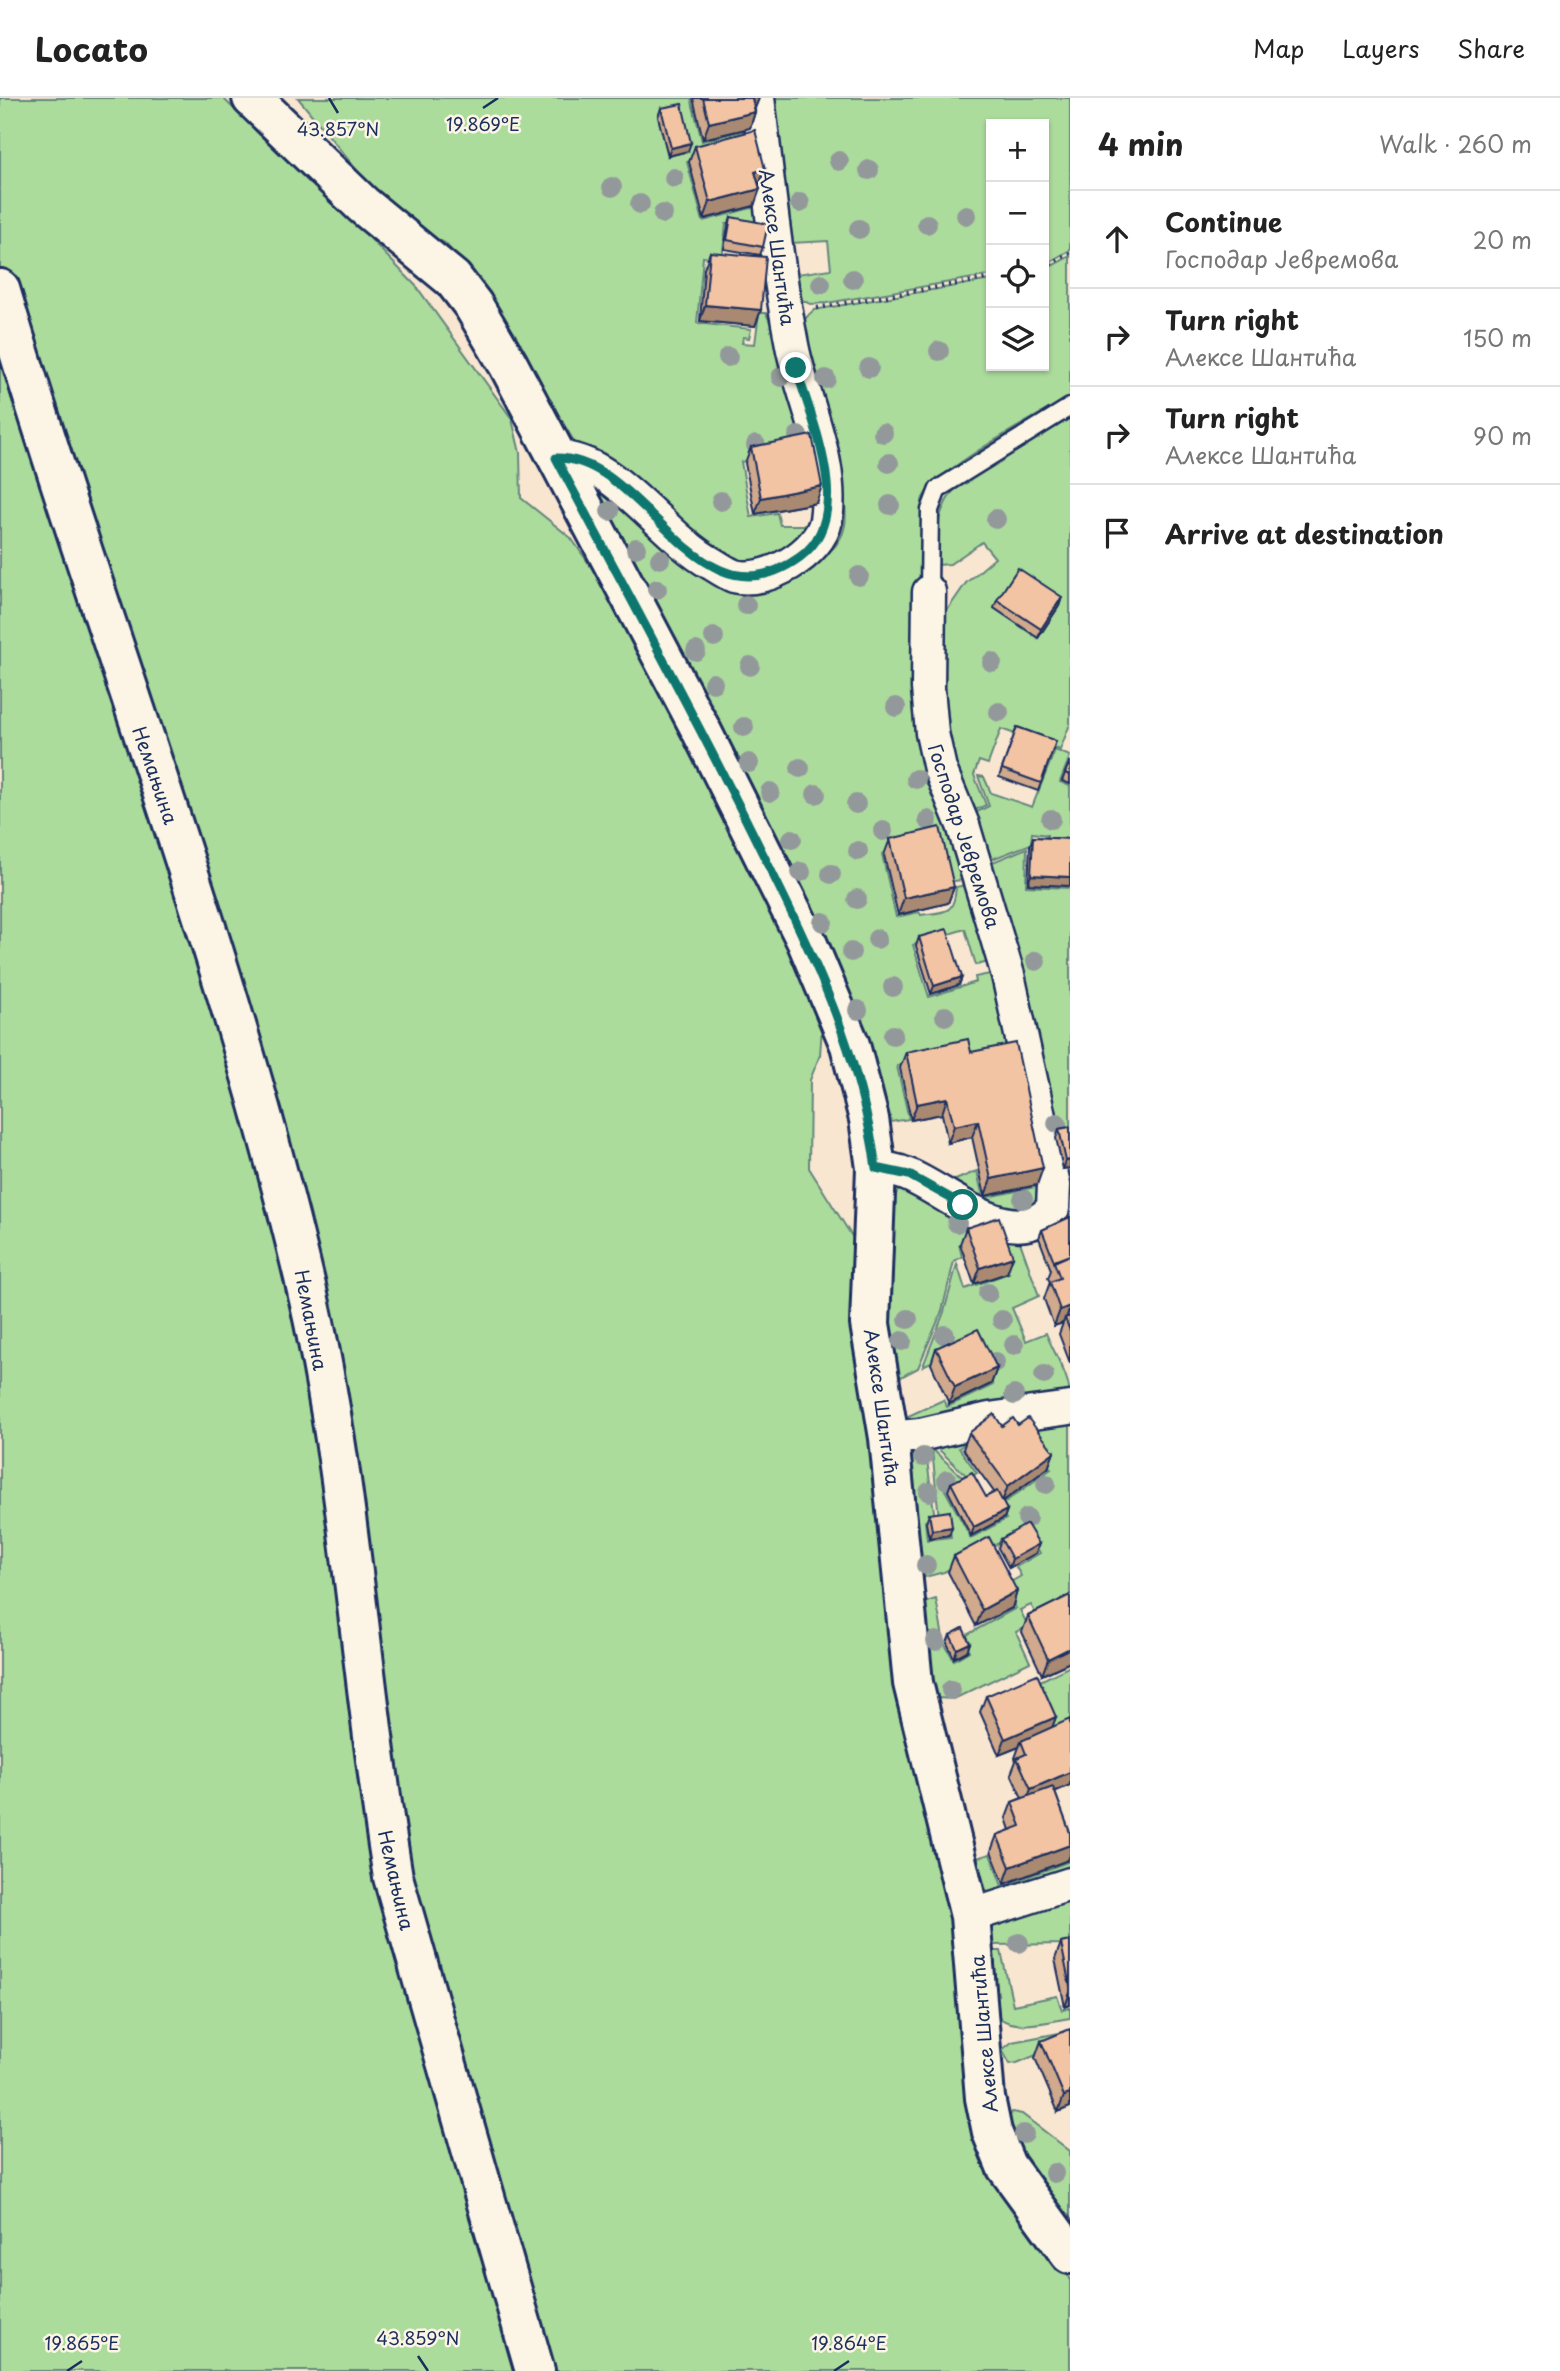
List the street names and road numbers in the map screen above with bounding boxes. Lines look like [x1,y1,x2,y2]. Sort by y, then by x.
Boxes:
street label: Алексе Шантића [753,167,803,327]
street label: Немањина [126,722,186,828]
street label: Господар Јевремова [922,740,1008,932]
street label: Немањина [289,1267,335,1373]
street label: Алексе Шантића [858,1327,908,1487]
street label: Немањина [372,1827,422,1933]
street label: Алексе Шантића [962,1954,1004,2114]

